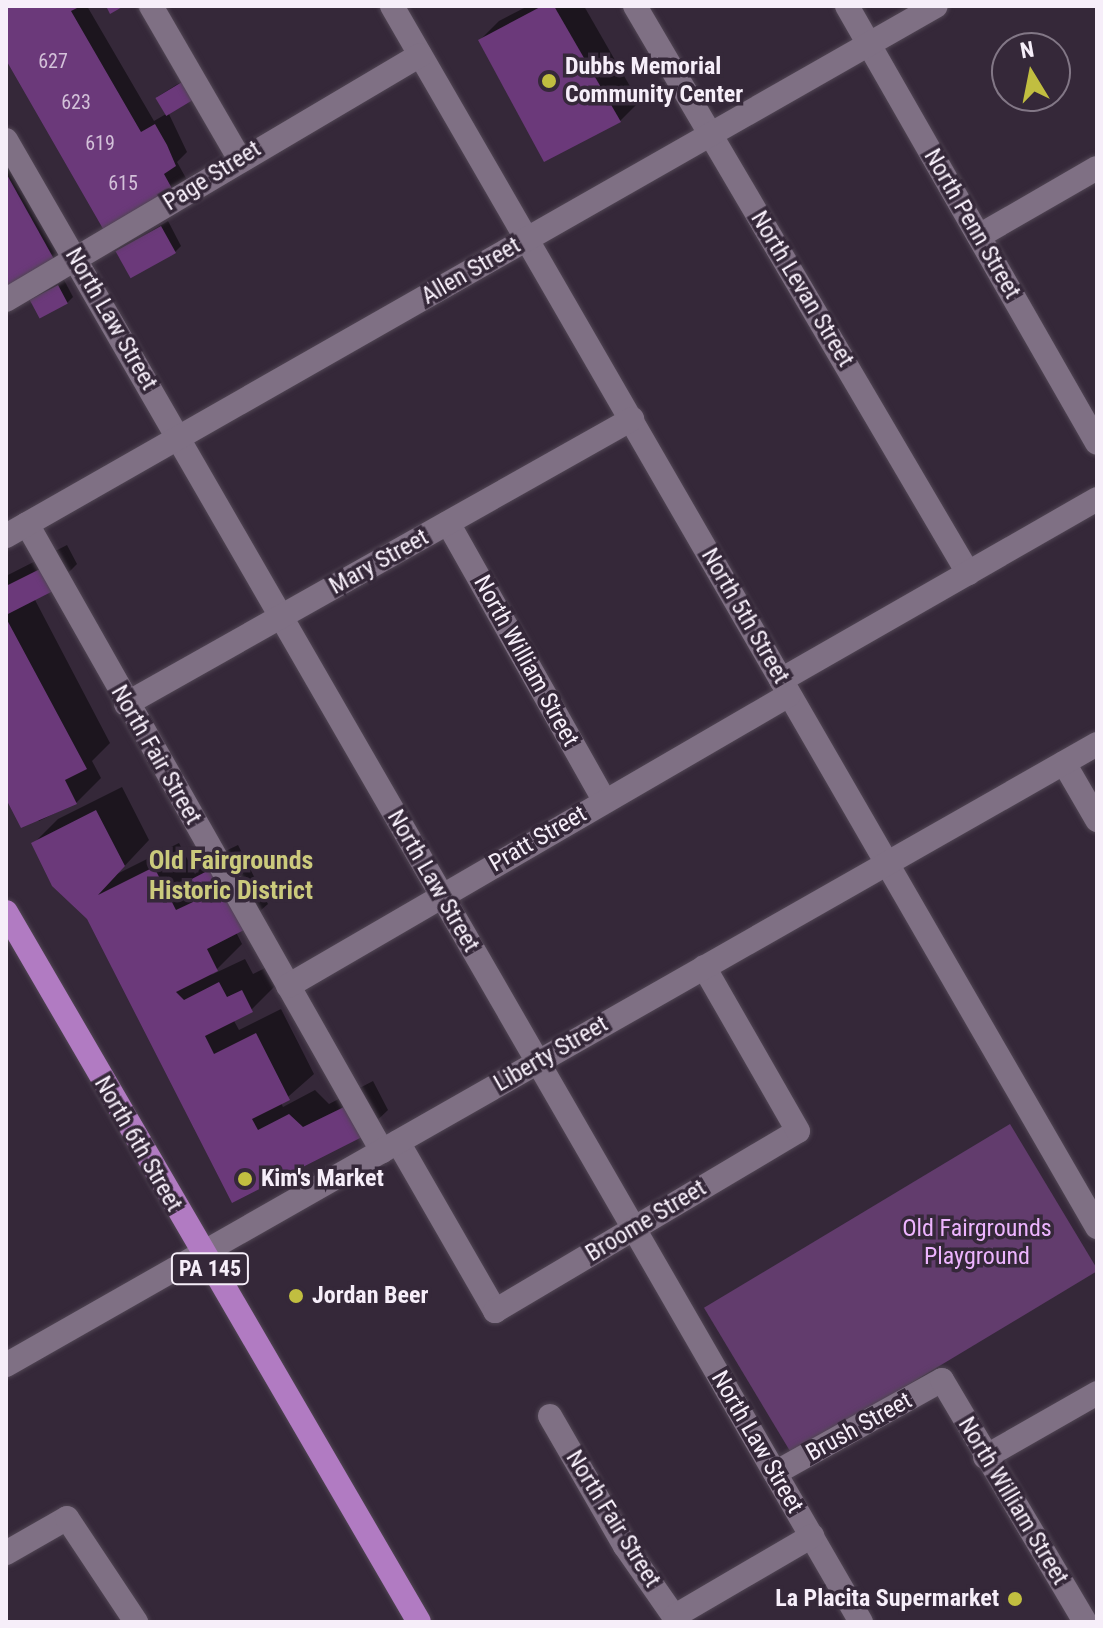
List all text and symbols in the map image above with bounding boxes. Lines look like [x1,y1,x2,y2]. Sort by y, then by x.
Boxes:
north arrow [991,32,1071,112]
text: N [1018,36,1036,63]
house number: 627 [38,49,68,73]
place label: Dubbs Memorial Community Center [565,53,743,109]
marker: Dubbs Memorial Community Center [540,72,558,90]
house number: 623 [61,90,91,114]
house number: 619 [85,131,115,155]
street label: Page Street [158,135,266,217]
street label: North Penn Street [917,144,1027,304]
house number: 615 [108,171,138,195]
street label: North Levan Street [744,206,860,372]
street label: Allen Street [416,231,526,311]
street label: North Law Street [59,243,163,395]
street label: Mary Street [324,523,434,601]
street label: North 5th Street [695,543,795,689]
street label: North William Street [467,571,585,751]
street label: North Fair Street [104,680,208,830]
street label: Pratt Street [484,800,592,878]
street label: North Law Street [381,805,485,957]
district label: Old Fairgrounds Historic District [149,845,313,906]
street label: Liberty Street [489,1010,613,1098]
street label: North 6th Street [88,1071,188,1217]
place label: Kim's Market [261,1165,384,1193]
marker: Kim's Market [236,1170,254,1188]
street label: Broome Street [581,1174,711,1268]
park label: Old Fairgrounds Playground [902,1215,1052,1271]
road number: PA 145 [170,1251,250,1287]
place label: Jordan Beer [312,1282,428,1310]
marker: Jordan Beer [287,1287,305,1305]
street label: North Law Street [705,1366,809,1518]
street label: Brush Street [801,1386,917,1468]
street label: North William Street [952,1412,1074,1590]
street label: North Fair Street [559,1445,667,1593]
place label: La Placita Supermarket [775,1585,999,1613]
marker: La Placita Supermarket [1006,1590,1024,1608]

